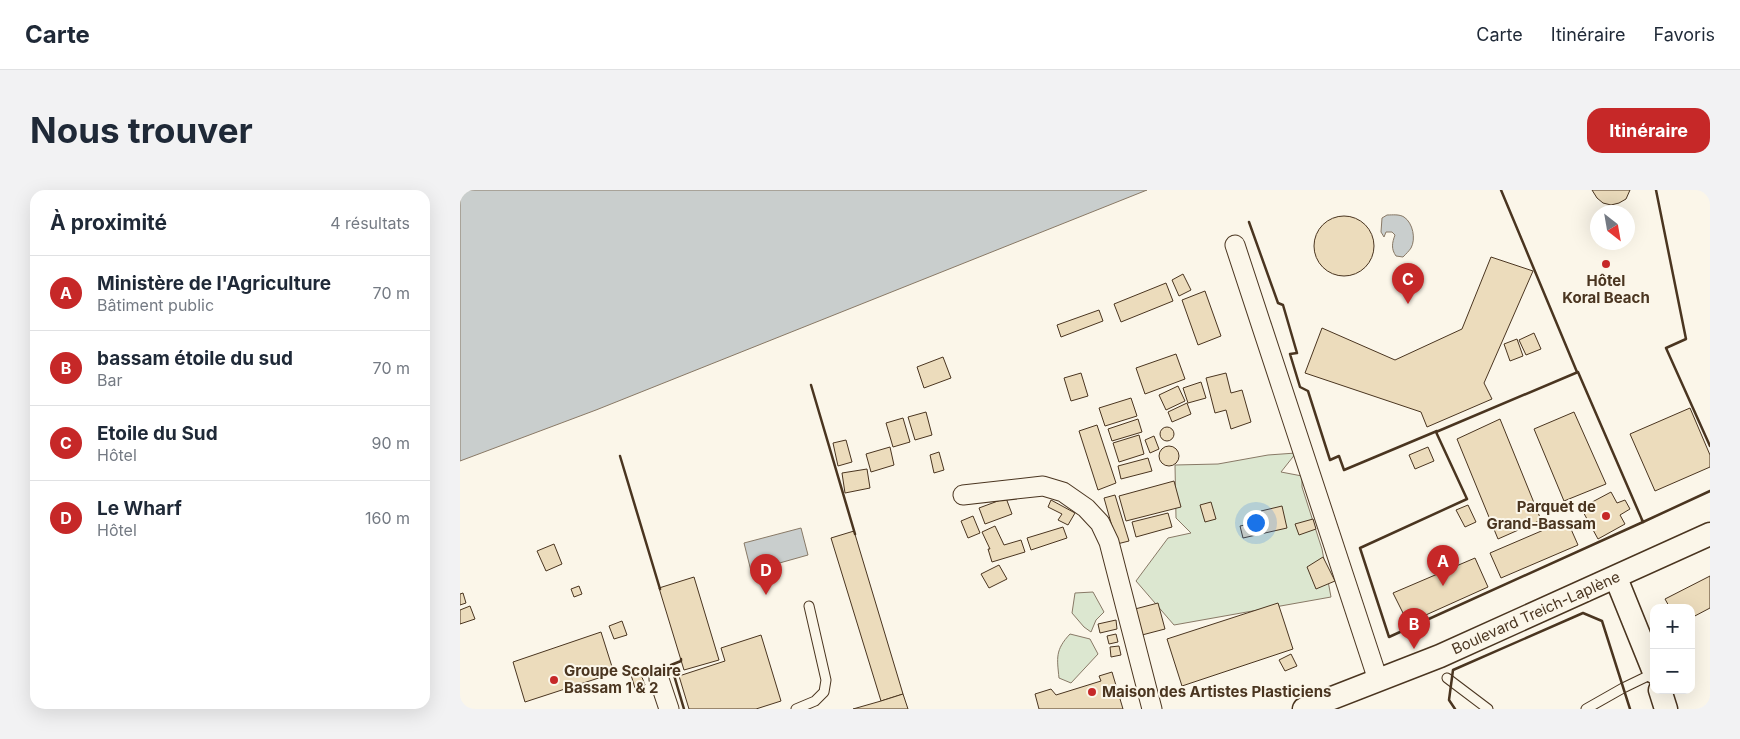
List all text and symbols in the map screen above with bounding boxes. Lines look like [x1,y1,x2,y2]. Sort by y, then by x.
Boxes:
text: Carte [25,20,90,49]
text: Carte [1476,24,1523,45]
text: Itinéraire [1551,24,1625,45]
text: Favoris [1653,24,1715,45]
button: Itinéraire [1587,108,1710,153]
text: Nous trouver [30,109,253,151]
north arrow [1590,205,1635,250]
text: À proximité [50,210,167,235]
text: 4 résultats [330,213,410,233]
marker: Hôtel Koral Beach [1600,258,1612,270]
pin: C [1392,263,1424,304]
place label: Hôtel Koral Beach [1562,271,1650,307]
text: Ministère de l'Agriculture [97,272,331,295]
text: A [60,283,72,303]
text: 70 m [373,283,410,303]
text: Bâtiment public [97,295,214,315]
text: bassam étoile du sud [97,347,293,370]
text: B [61,358,71,378]
text: 70 m [373,358,410,378]
text: Bar [97,370,122,390]
text: Etoile du Sud [97,422,218,445]
text: C [60,433,72,453]
text: 90 m [371,433,410,453]
text: Hôtel [97,445,137,465]
text: Le Wharf [97,497,182,520]
place label: Parquet de Grand-Bassam [1486,497,1596,533]
text: D [60,508,72,528]
text: 160 m [365,508,410,528]
your location [1243,510,1269,536]
marker: Parquet de Grand-Bassam [1600,510,1612,522]
text: Hôtel [97,520,137,540]
pin: A [1427,545,1459,586]
pin: D [750,554,782,595]
street label: Boulevard Treich-Laplène [1449,567,1623,658]
map controls [1650,604,1695,694]
button: + [1650,604,1695,649]
pin: B [1398,608,1430,649]
button: − [1650,649,1695,694]
place label: Groupe Scolaire Bassam 1 & 2 [564,661,681,697]
marker: Groupe Scolaire Bassam 1 & 2 [548,674,560,686]
place label: Maison des Artistes Plasticiens [1102,682,1331,701]
marker: Maison des Artistes Plasticiens [1086,686,1098,698]

